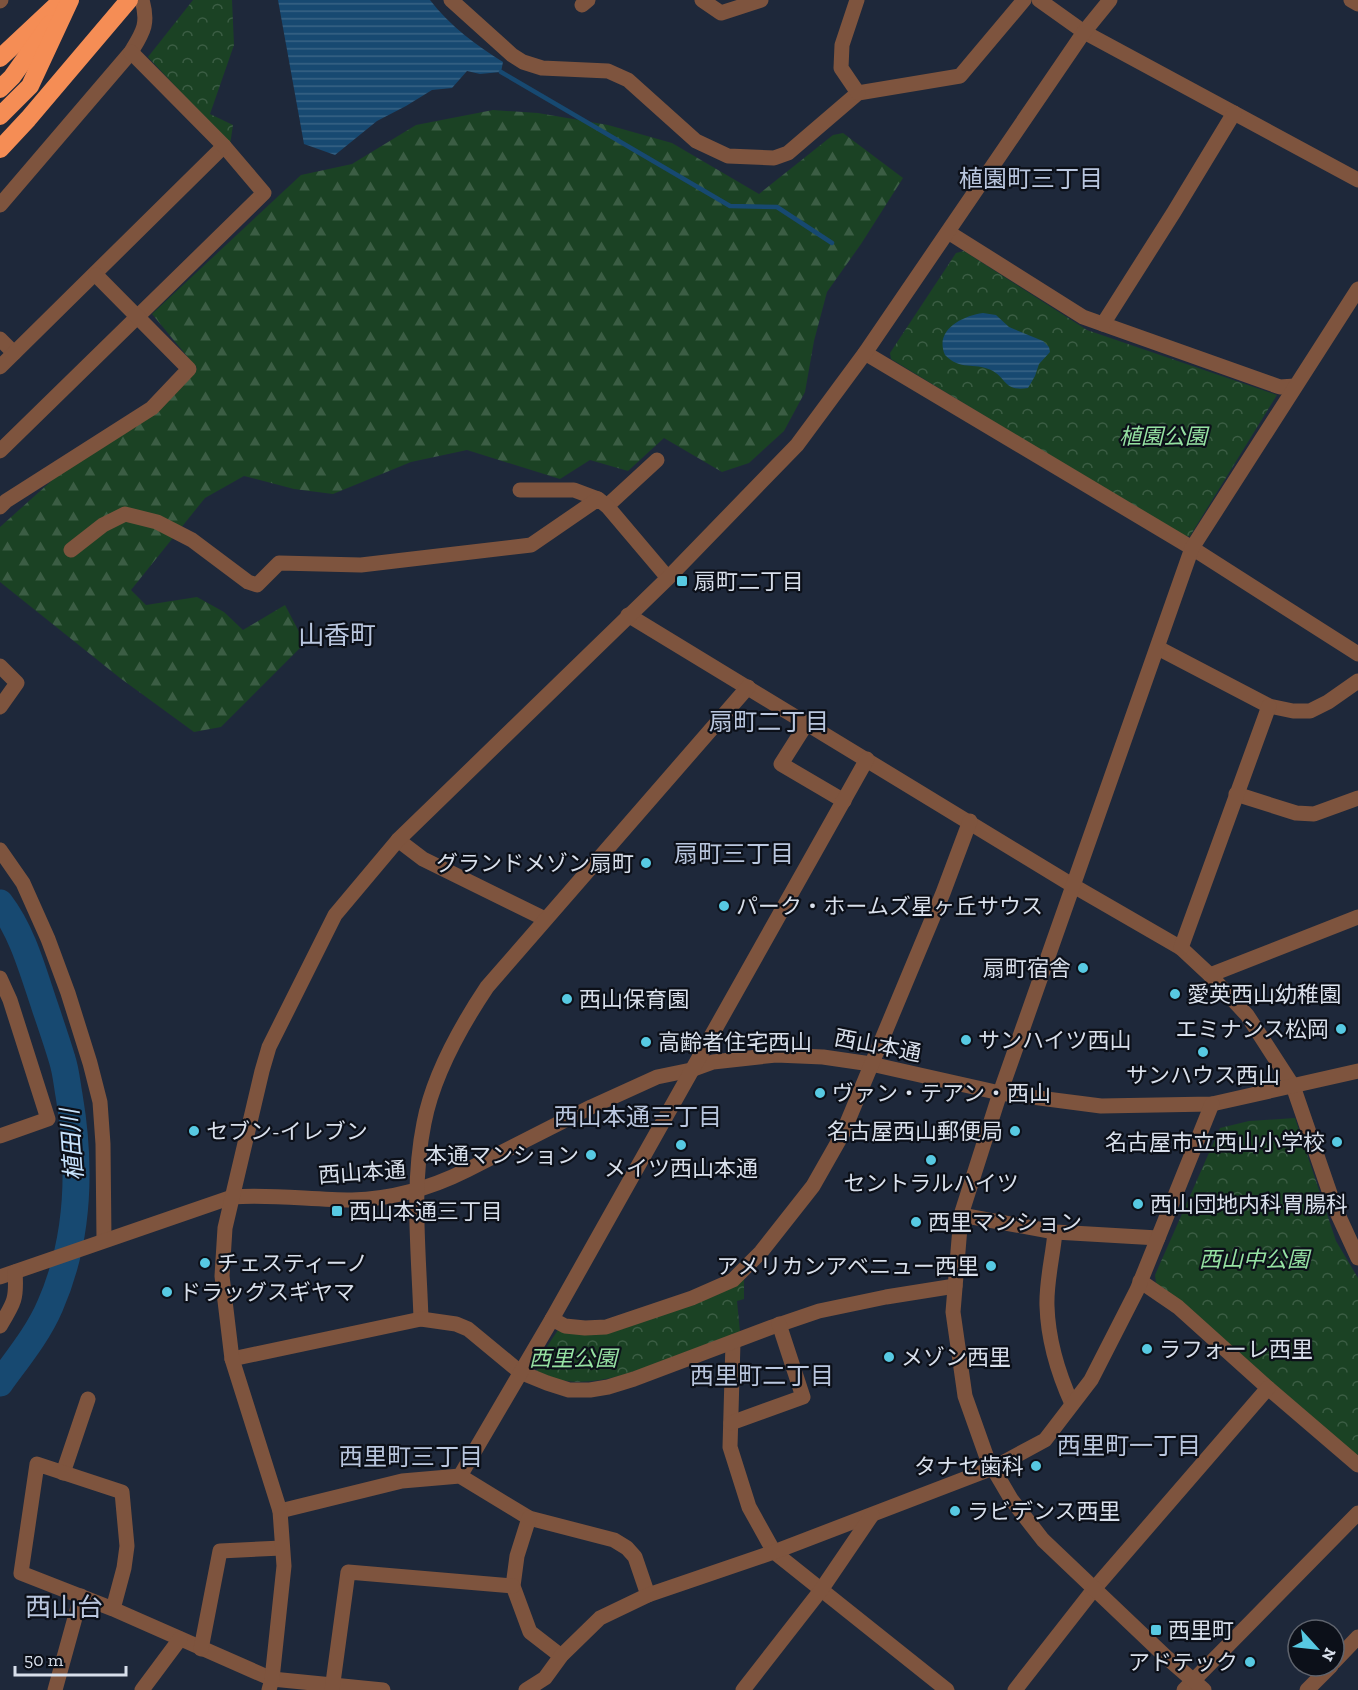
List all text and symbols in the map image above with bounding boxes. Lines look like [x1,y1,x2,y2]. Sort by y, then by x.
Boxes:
district label: 植園町三丁目 [959,164,1103,193]
park label: 植園公園 [1119,423,1210,450]
place label: 扇町二丁目 [694,568,804,595]
marker: 扇町二丁目 [675,574,689,588]
district label: 山香町 [298,619,376,651]
district label: 扇町二丁目 [709,707,829,736]
district label: 扇町三丁目 [674,839,794,868]
place label: グランドメゾン扇町 [436,850,634,877]
marker: グランドメゾン扇町 [639,856,653,870]
place label: パーク・ホームズ星ヶ丘サウス [736,893,1043,920]
marker: パーク・ホームズ星ヶ丘サウス [717,899,731,913]
place label: 扇町宿舎 [983,955,1071,982]
marker: 扇町宿舎 [1076,961,1090,975]
place label: 愛英西山幼稚園 [1187,981,1341,1008]
place label: 西山保育園 [579,986,689,1013]
marker: 愛英西山幼稚園 [1168,987,1182,1001]
marker: 西山保育園 [560,992,574,1006]
place label: エミナンス松岡 [1175,1016,1329,1043]
marker: エミナンス松岡 [1334,1022,1348,1036]
street label: 西山本通 [832,1024,924,1067]
place label: サンハイツ西山 [978,1027,1132,1054]
place label: 高齢者住宅西山 [658,1029,812,1056]
marker: サンハイツ西山 [959,1033,973,1047]
marker: 高齢者住宅西山 [639,1035,653,1049]
marker: サンハウス西山 [1196,1045,1210,1059]
place label: サンハウス西山 [1126,1062,1280,1089]
place label: ヴァン・テアン・西山 [832,1080,1051,1107]
marker: ヴァン・テアン・西山 [813,1086,827,1100]
district label: 西山本通三丁目 [554,1102,722,1131]
water label: 植田川 [54,1105,88,1182]
place label: セブン-イレブン [206,1118,368,1145]
place label: 名古屋西山郵便局 [827,1118,1003,1145]
marker: セブン-イレブン [187,1124,201,1138]
marker: 名古屋西山郵便局 [1008,1124,1022,1138]
place label: 名古屋市立西山小学校 [1105,1129,1325,1156]
marker: 名古屋市立西山小学校 [1330,1135,1344,1149]
marker: メイツ西山本通 [674,1138,688,1152]
place label: 本通マンション [425,1142,579,1169]
marker: 本通マンション [584,1148,598,1162]
marker: セントラルハイツ [924,1153,938,1167]
place label: メイツ西山本通 [604,1155,758,1182]
street label: 西山本通 [317,1156,407,1189]
place label: セントラルハイツ [843,1170,1019,1197]
place label: 西山団地内科胃腸科 [1150,1191,1348,1218]
marker: 西山団地内科胃腸科 [1131,1197,1145,1211]
place label: 西山本通三丁目 [349,1198,503,1225]
marker: 西山本通三丁目 [330,1204,344,1218]
place label: 西里マンション [928,1209,1082,1236]
marker: 西里マンション [909,1215,923,1229]
park label: 西山中公園 [1199,1246,1312,1273]
place label: チェスティーノ [217,1250,368,1277]
place label: アメリカンアベニュー西里 [717,1253,979,1280]
marker: チェスティーノ [198,1256,212,1270]
marker: アメリカンアベニュー西里 [984,1259,998,1273]
place label: ドラッグスギヤマ [179,1279,355,1306]
marker: ドラッグスギヤマ [160,1285,174,1299]
place label: ラフォーレ西里 [1159,1336,1313,1363]
marker: ラフォーレ西里 [1140,1342,1154,1356]
place label: メゾン西里 [901,1344,1011,1371]
park label: 西里公園 [529,1345,620,1372]
marker: メゾン西里 [882,1350,896,1364]
district label: 西里町二丁目 [690,1361,834,1390]
district label: 西里町一丁目 [1057,1431,1201,1460]
district label: 西里町三丁目 [339,1442,483,1471]
place label: タナセ歯科 [914,1453,1024,1480]
marker: タナセ歯科 [1029,1459,1043,1473]
place label: ラビデンス西里 [967,1498,1121,1525]
marker: ラビデンス西里 [948,1504,962,1518]
district label: 西山台 [25,1591,103,1623]
place label: 西里町 [1168,1617,1234,1644]
north arrow [1286,1618,1346,1678]
marker: 西里町 [1149,1623,1163,1637]
scale bar [15,1639,126,1677]
text: N [1318,1645,1340,1664]
text: 50 m [24,1649,64,1671]
place label: アドテック [1128,1649,1238,1676]
marker: アドテック [1243,1655,1257,1669]

